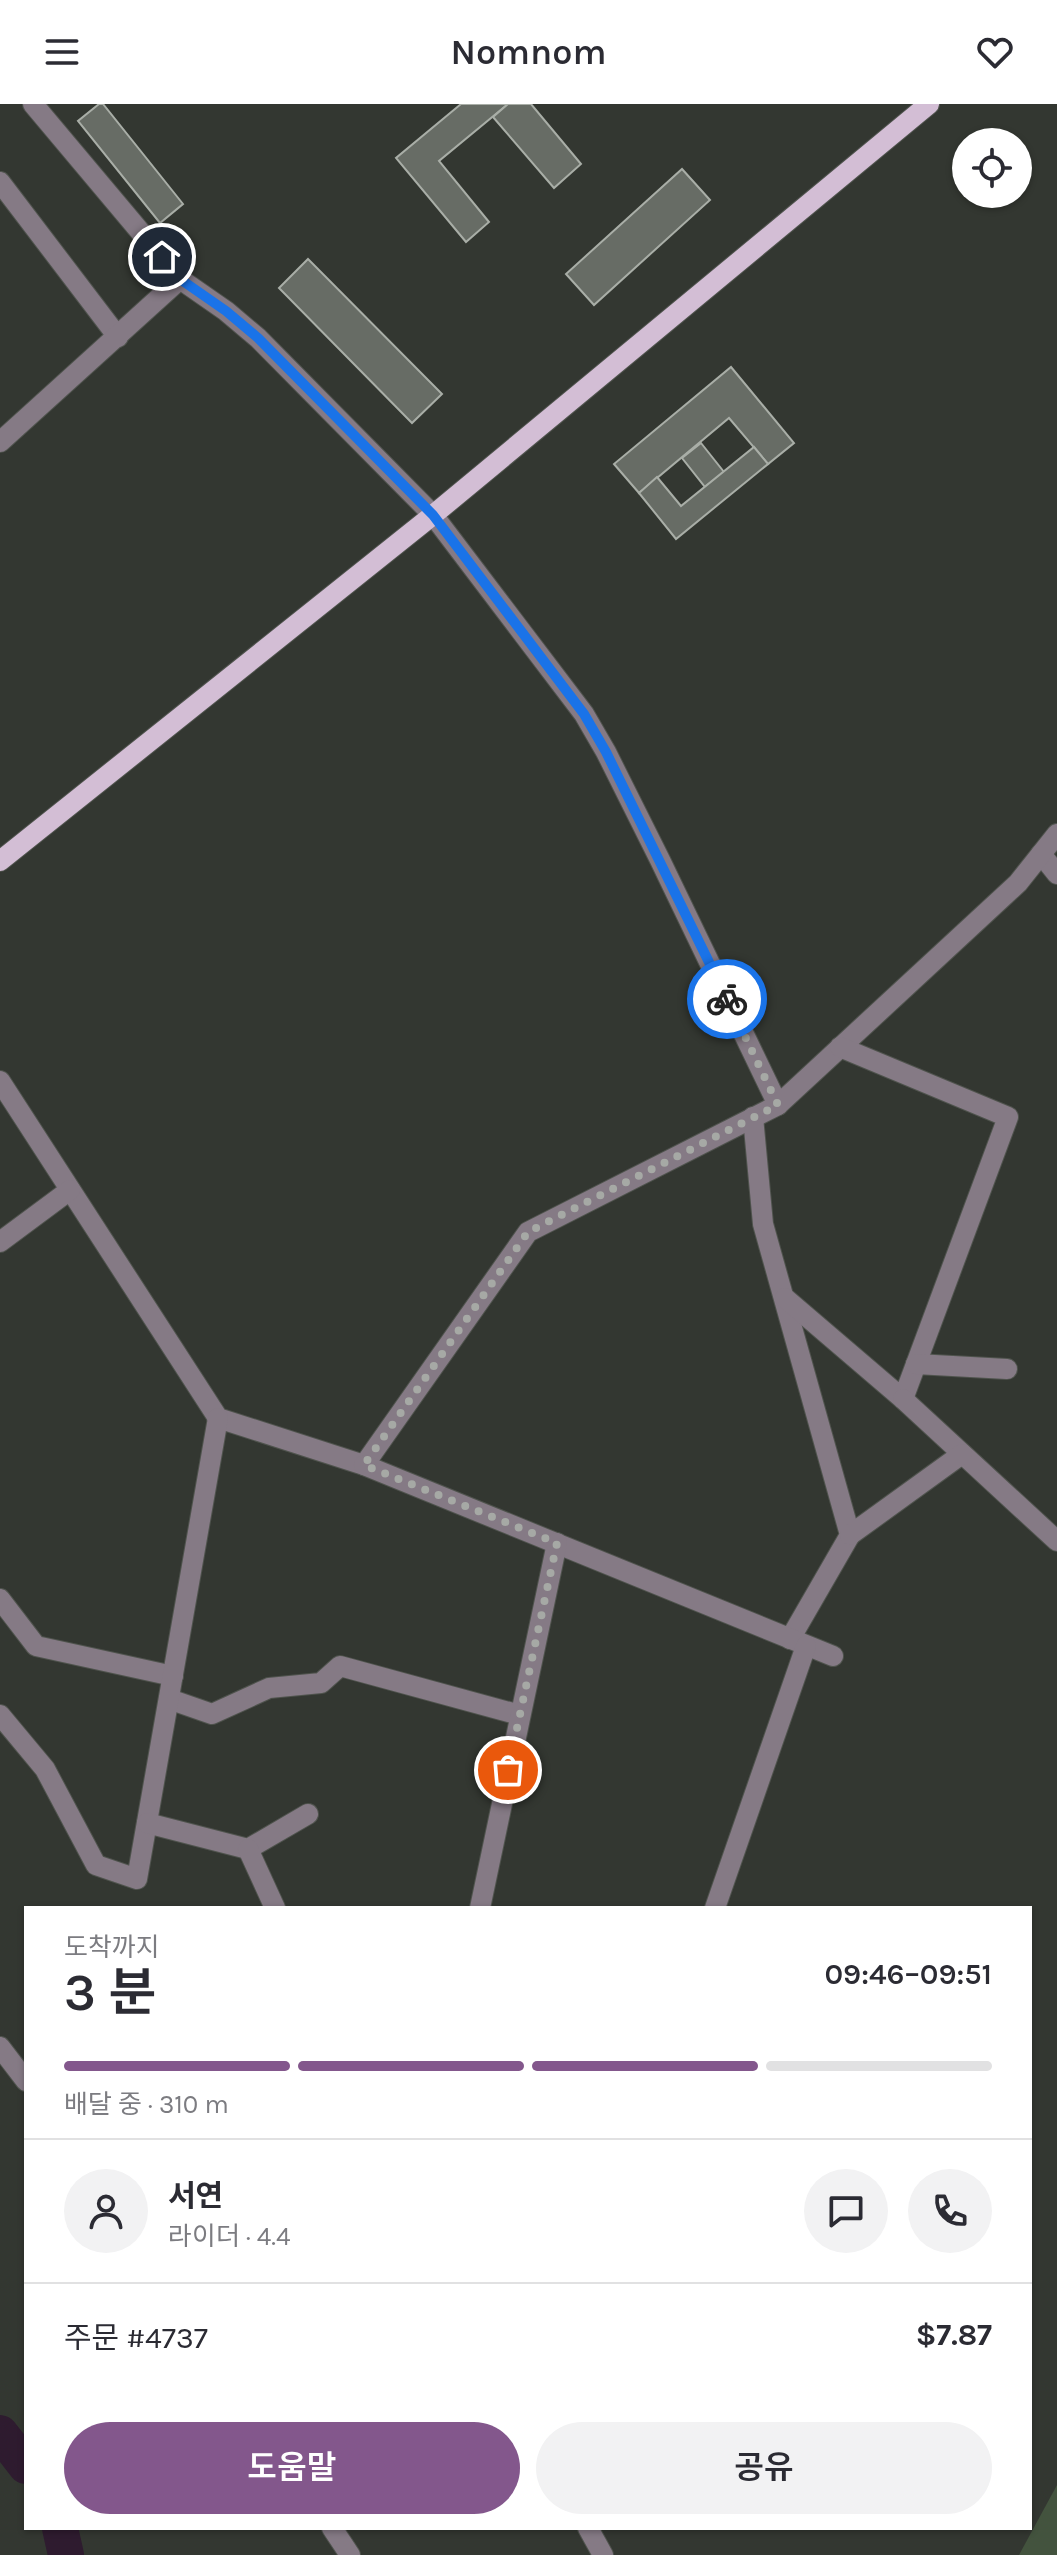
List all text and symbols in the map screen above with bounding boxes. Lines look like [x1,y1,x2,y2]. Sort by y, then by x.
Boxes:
icon: menu [40,30,84,74]
icon: heart [973,30,1017,74]
text: Nomnom [450,31,607,73]
map controls [952,128,1032,208]
button: locate [952,128,1032,208]
pin [128,223,196,291]
icon: home [140,235,184,279]
courier [687,959,767,1039]
icon: bike [705,977,749,1021]
pin [474,1736,542,1804]
icon: bag [486,1748,530,1792]
text: 도착까지 [64,1932,160,1963]
text: 09:46–09:51 [824,1956,992,1992]
text: 3 분 [64,1962,157,2023]
text: 배달 중 · 310 m [64,2089,229,2120]
button: person [64,2169,148,2253]
button: chat [804,2169,888,2253]
button: phone [908,2169,992,2253]
text: 서연 [168,2178,223,2214]
text: 라이더 · 4.4 [168,2221,290,2252]
text: $7.87 [916,2317,992,2353]
text: 주문 #4737 [64,2320,208,2356]
button: 도움말 [64,2422,520,2514]
button: 공유 [536,2422,992,2514]

